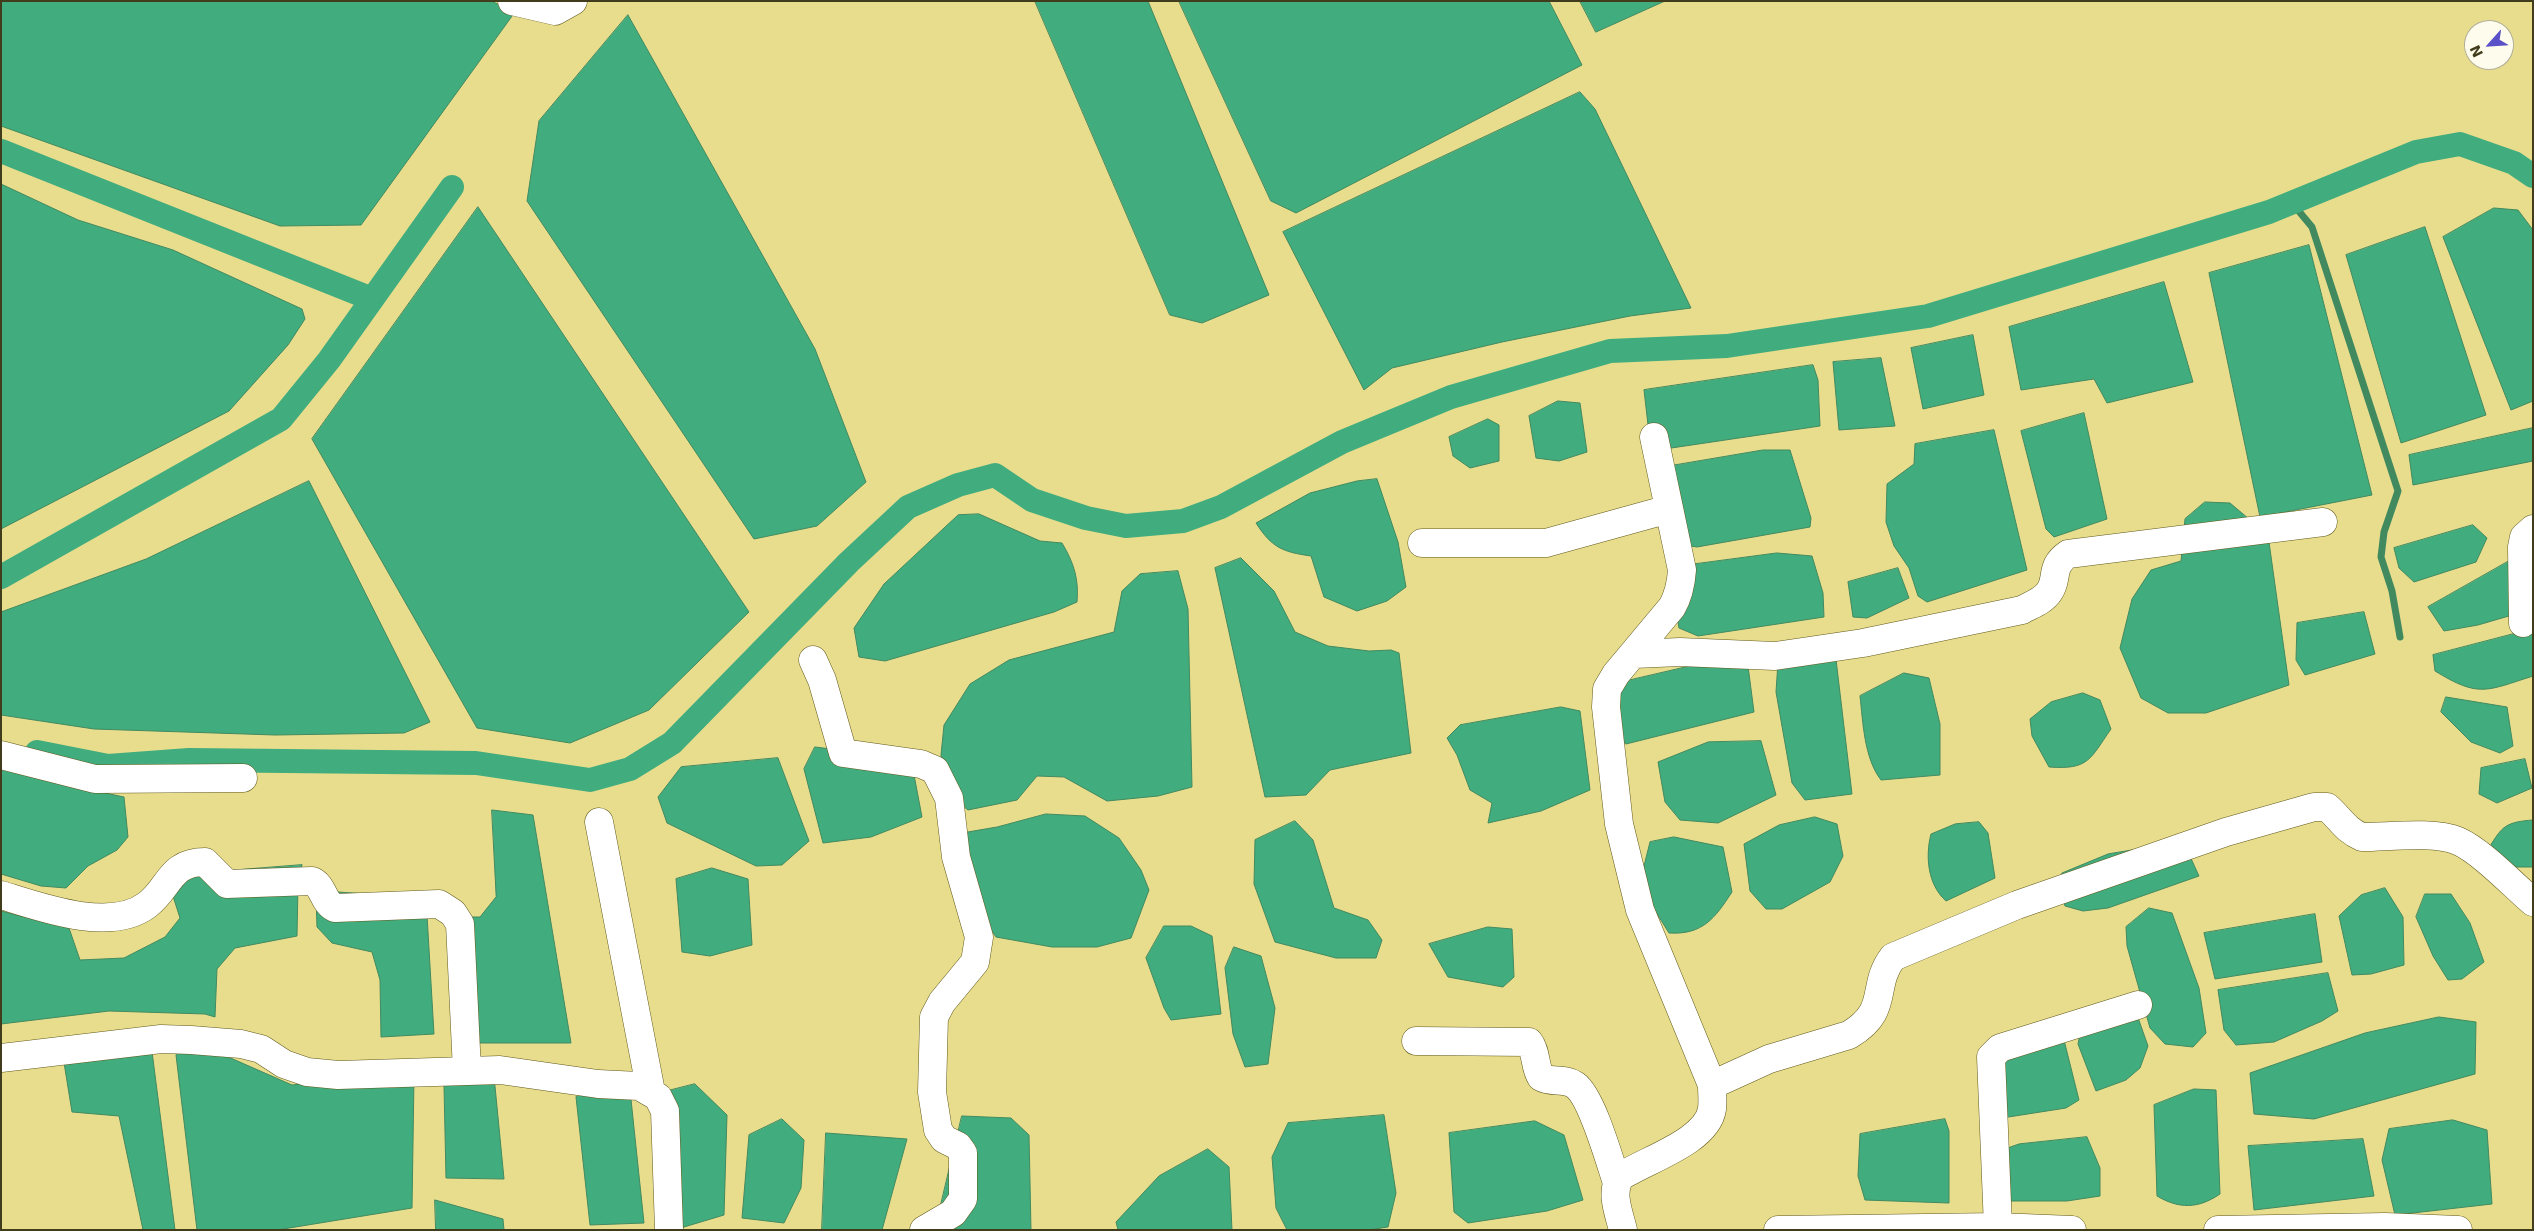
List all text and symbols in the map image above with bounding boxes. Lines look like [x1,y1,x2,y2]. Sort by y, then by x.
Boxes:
north arrow [2464,20,2514,70]
text: N [2467,42,2486,60]

